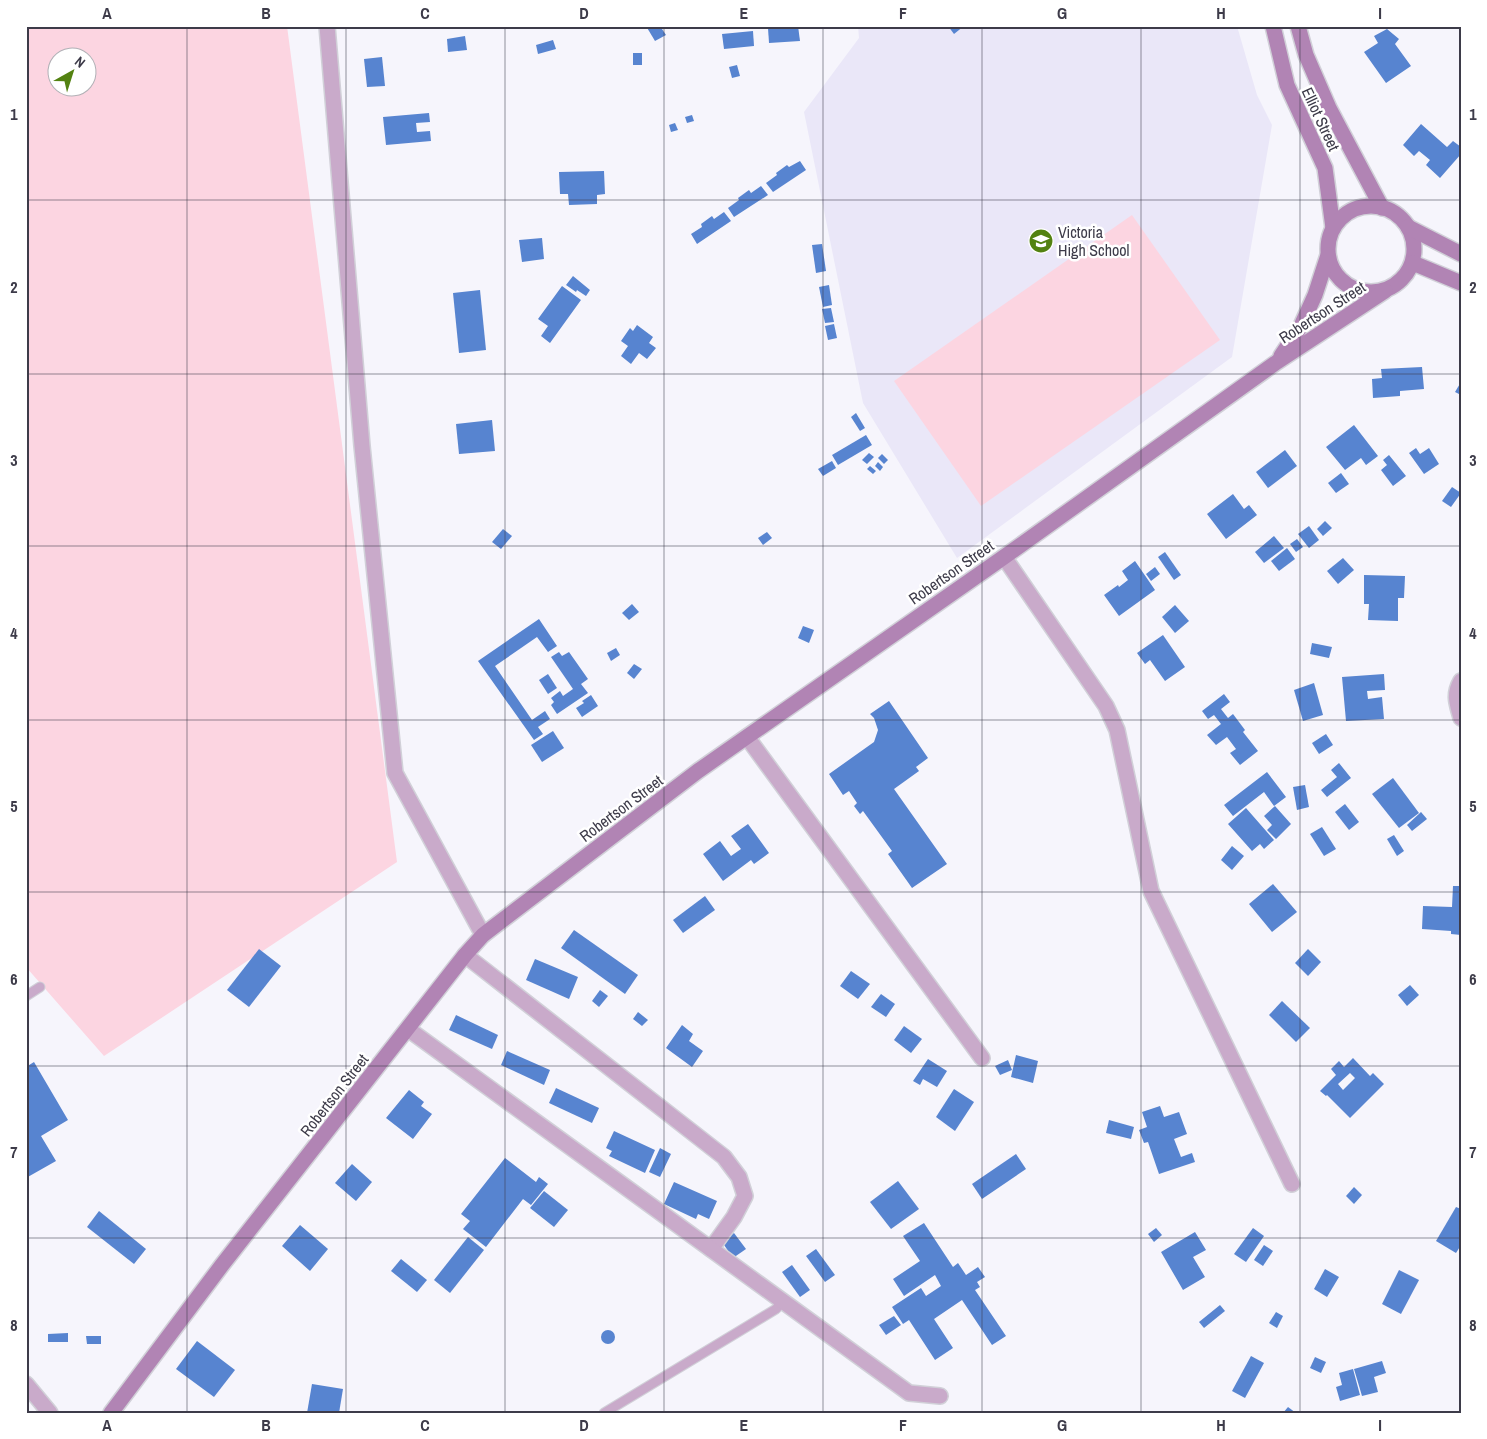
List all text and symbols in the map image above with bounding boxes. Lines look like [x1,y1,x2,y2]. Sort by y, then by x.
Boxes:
text: A [102,2,112,24]
text: B [261,2,271,24]
text: C [420,2,430,24]
text: D [579,2,589,24]
text: E [740,2,749,24]
text: F [899,2,907,24]
text: G [1057,2,1067,24]
text: H [1216,2,1226,24]
text: I [1378,2,1382,24]
north arrow [48,48,98,98]
text: N [71,52,89,72]
street label: Elliot Street [1297,84,1345,155]
text: 1 [10,103,18,125]
text: 1 [1469,103,1477,125]
place label: Victoria High School [1058,221,1130,261]
school or university icon: Victoria High School [1028,228,1054,254]
text: 2 [10,276,18,298]
street label: Robertson Street [1274,276,1370,348]
text: 2 [1469,276,1477,298]
text: 3 [10,449,18,471]
text: 3 [1469,449,1477,471]
street label: Robertson Street [904,534,998,609]
text: 4 [10,622,18,644]
text: 4 [1469,622,1477,644]
street label: Robertson Street [575,769,668,847]
text: 5 [10,795,18,817]
text: 5 [1469,795,1477,817]
text: 6 [10,968,18,990]
text: 6 [1469,968,1477,990]
street label: Robertson Street [295,1049,373,1141]
text: 7 [10,1141,18,1163]
text: 7 [1469,1141,1477,1163]
text: 8 [10,1314,18,1336]
text: 8 [1469,1314,1477,1336]
text: A [102,1414,112,1436]
text: B [261,1414,271,1436]
text: C [420,1414,430,1436]
text: D [579,1414,589,1436]
text: E [740,1414,749,1436]
text: F [899,1414,907,1436]
text: G [1057,1414,1067,1436]
text: H [1216,1414,1226,1436]
text: I [1378,1414,1382,1436]

